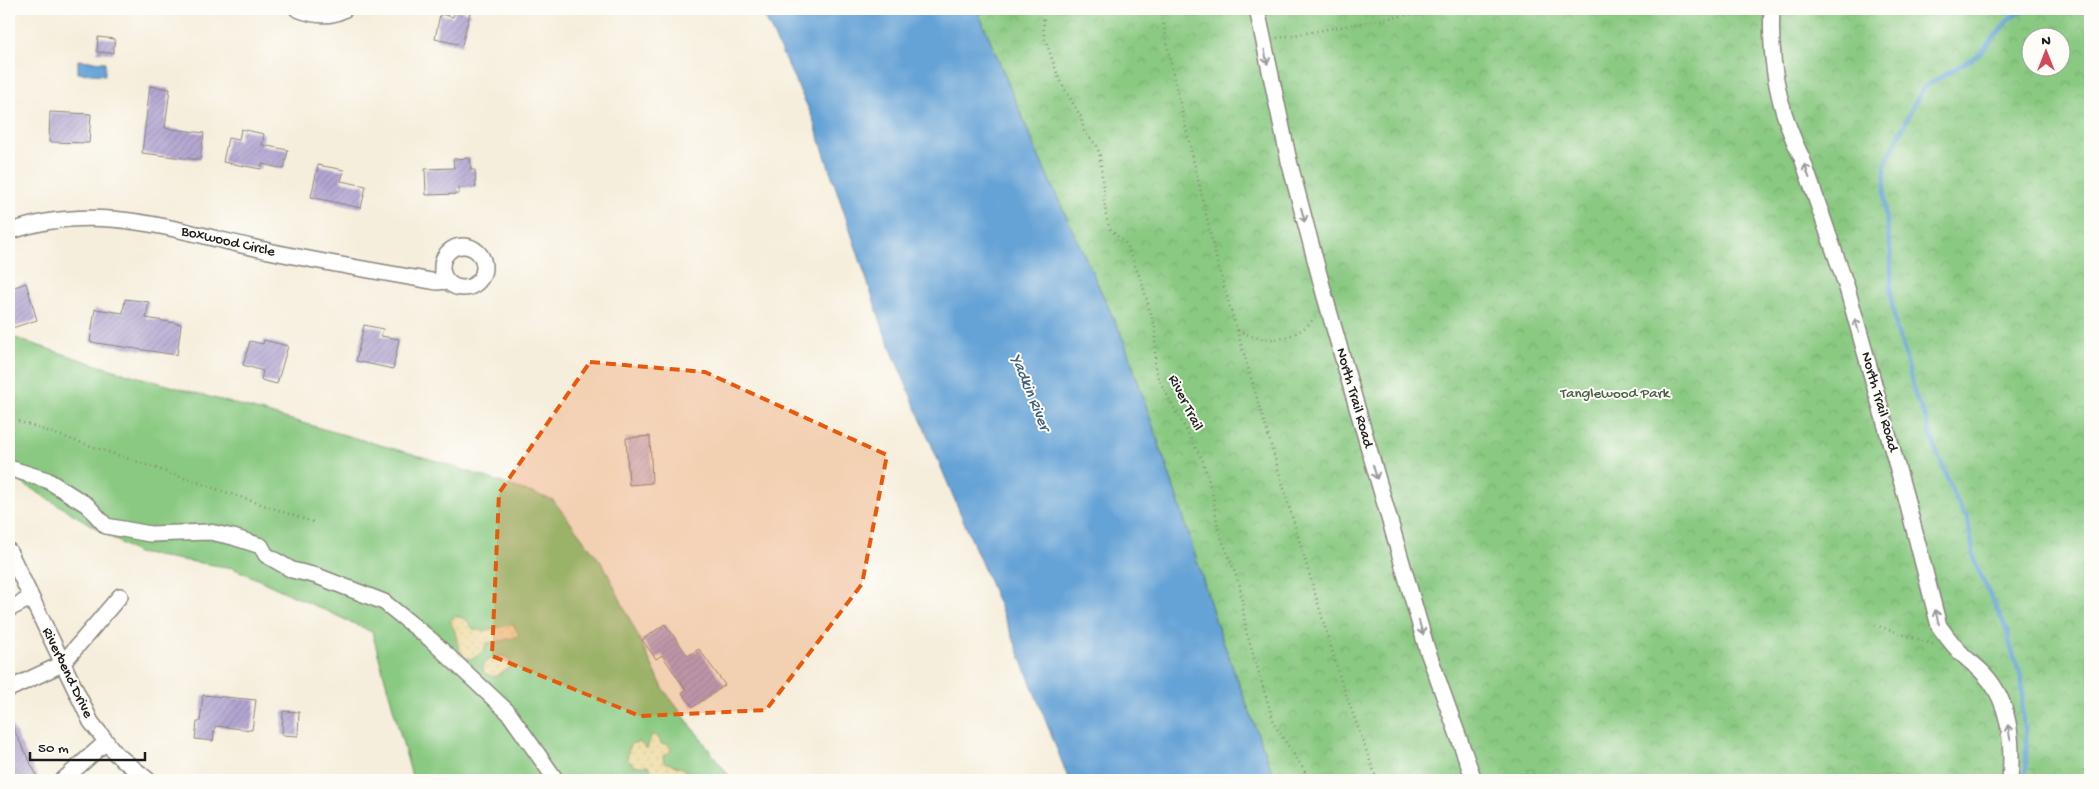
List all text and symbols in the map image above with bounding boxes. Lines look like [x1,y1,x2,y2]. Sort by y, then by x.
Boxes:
north arrow [2022,28,2072,78]
text: N [2041,33,2051,50]
one-way arrow [1262,48,1272,64]
one-way arrow [1802,164,1811,180]
one-way arrow [1299,206,1308,222]
street label: Boxwood Circle [178,222,277,262]
one-way arrow [1852,318,1862,334]
street label: North Trail Road [1331,346,1377,451]
street label: North Trail Road [1856,350,1902,455]
water label: Yadkin River [1005,352,1054,437]
street label: River Trail [1163,372,1207,434]
park label: Tanglewood Park [1560,385,1671,403]
one-way arrow [1371,464,1381,480]
one-way arrow [1932,610,1941,626]
one-way arrow [1416,620,1426,636]
street label: Riverbend Drive [37,625,97,721]
one-way arrow [2004,724,2014,740]
scale bar [30,729,145,761]
text: 50 m [38,740,69,758]

